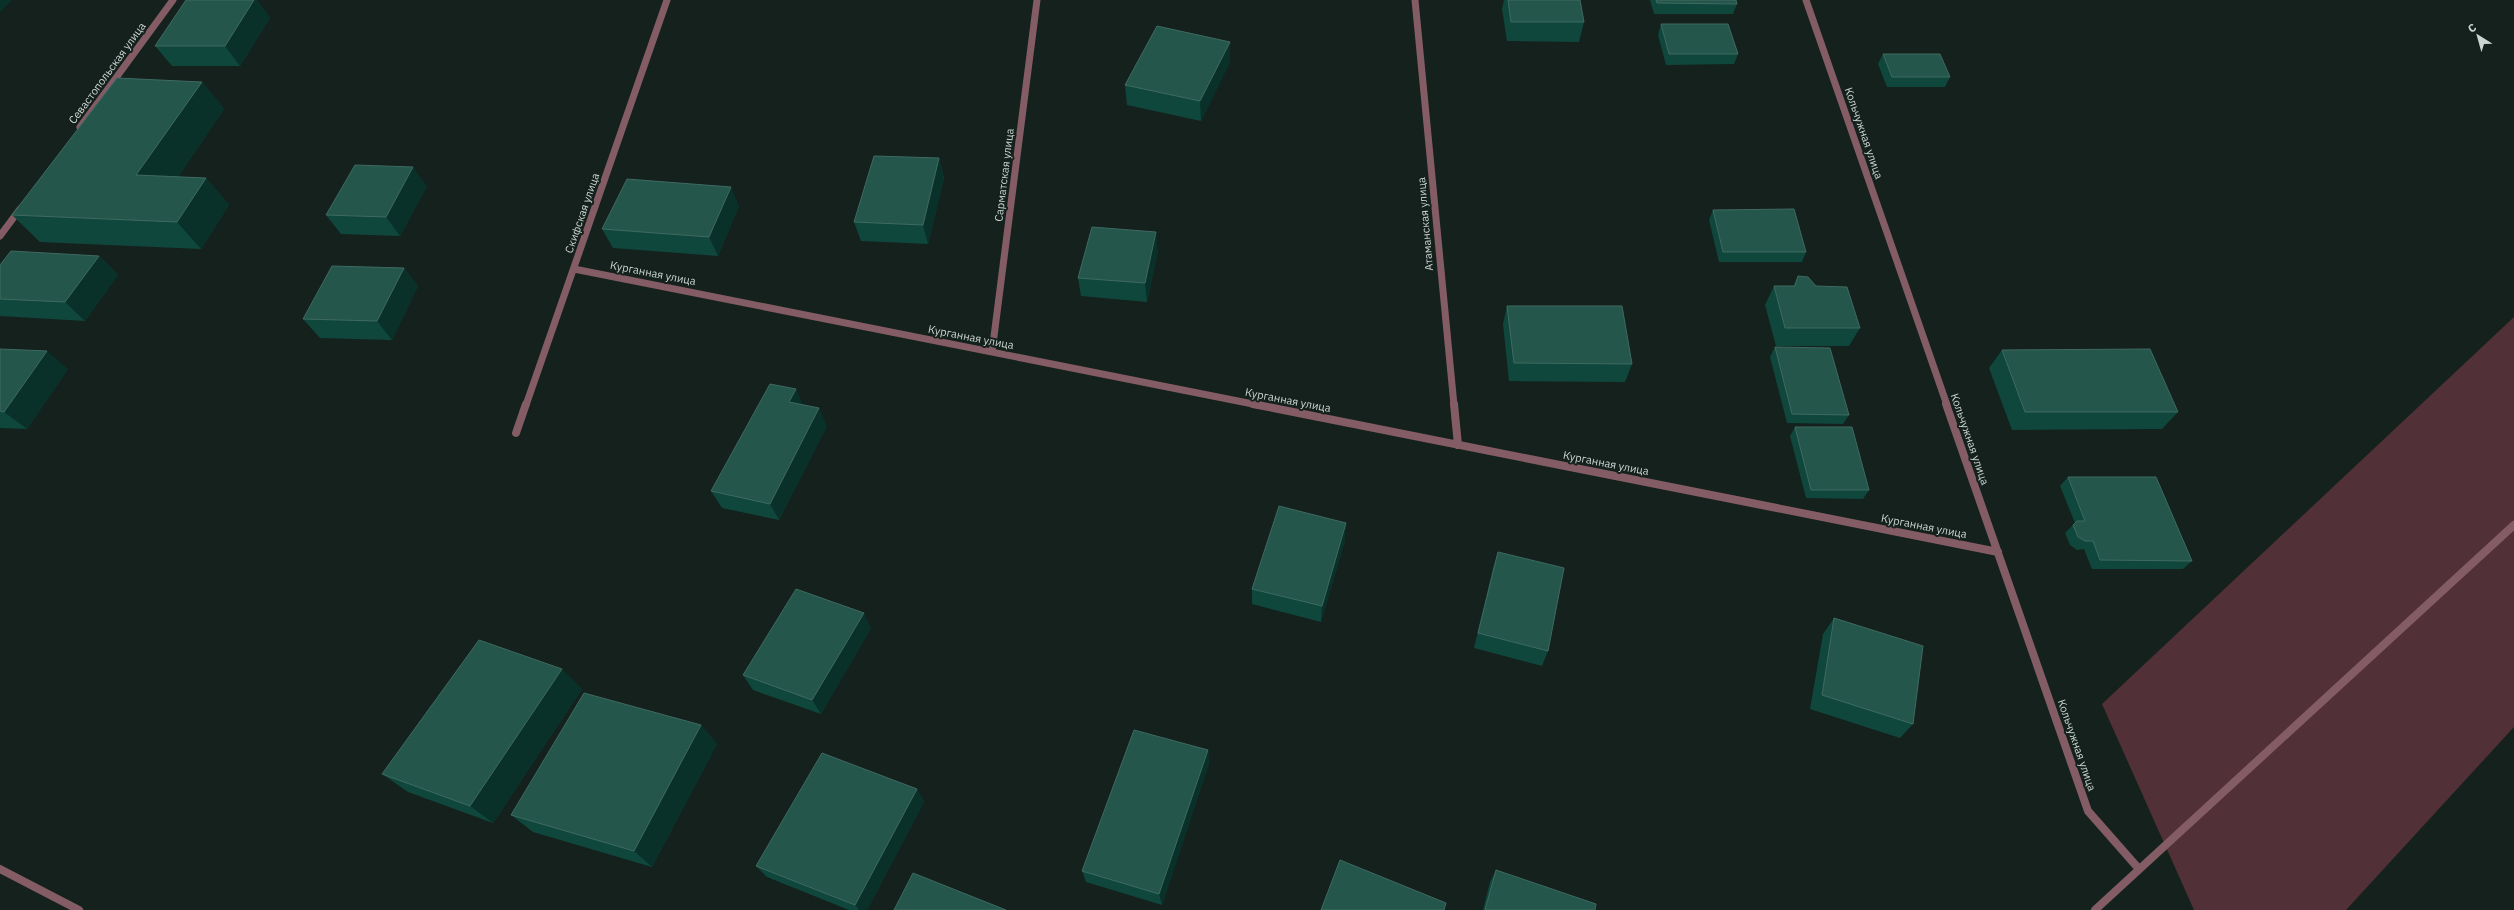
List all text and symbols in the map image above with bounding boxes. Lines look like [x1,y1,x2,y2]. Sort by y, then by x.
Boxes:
north arrow [2458,16,2498,56]
street label: Севастопольская улица [65,19,149,127]
text: С [2465,20,2479,36]
street label: Кольчужная улица [1842,85,1886,181]
street label: Сарматская улица [991,128,1017,222]
street label: Скифская улица [562,171,602,255]
street label: Атаманская улица [1414,177,1436,271]
street label: Курганная улица [609,258,697,288]
street label: Курганная улица [927,322,1015,352]
street label: Курганная улица [1244,385,1332,415]
street label: Кольчужная улица [1948,391,1992,487]
street label: Курганная улица [1562,448,1650,478]
street label: Курганная улица [1880,511,1968,541]
street label: Кольчужная улица [2055,697,2099,793]

